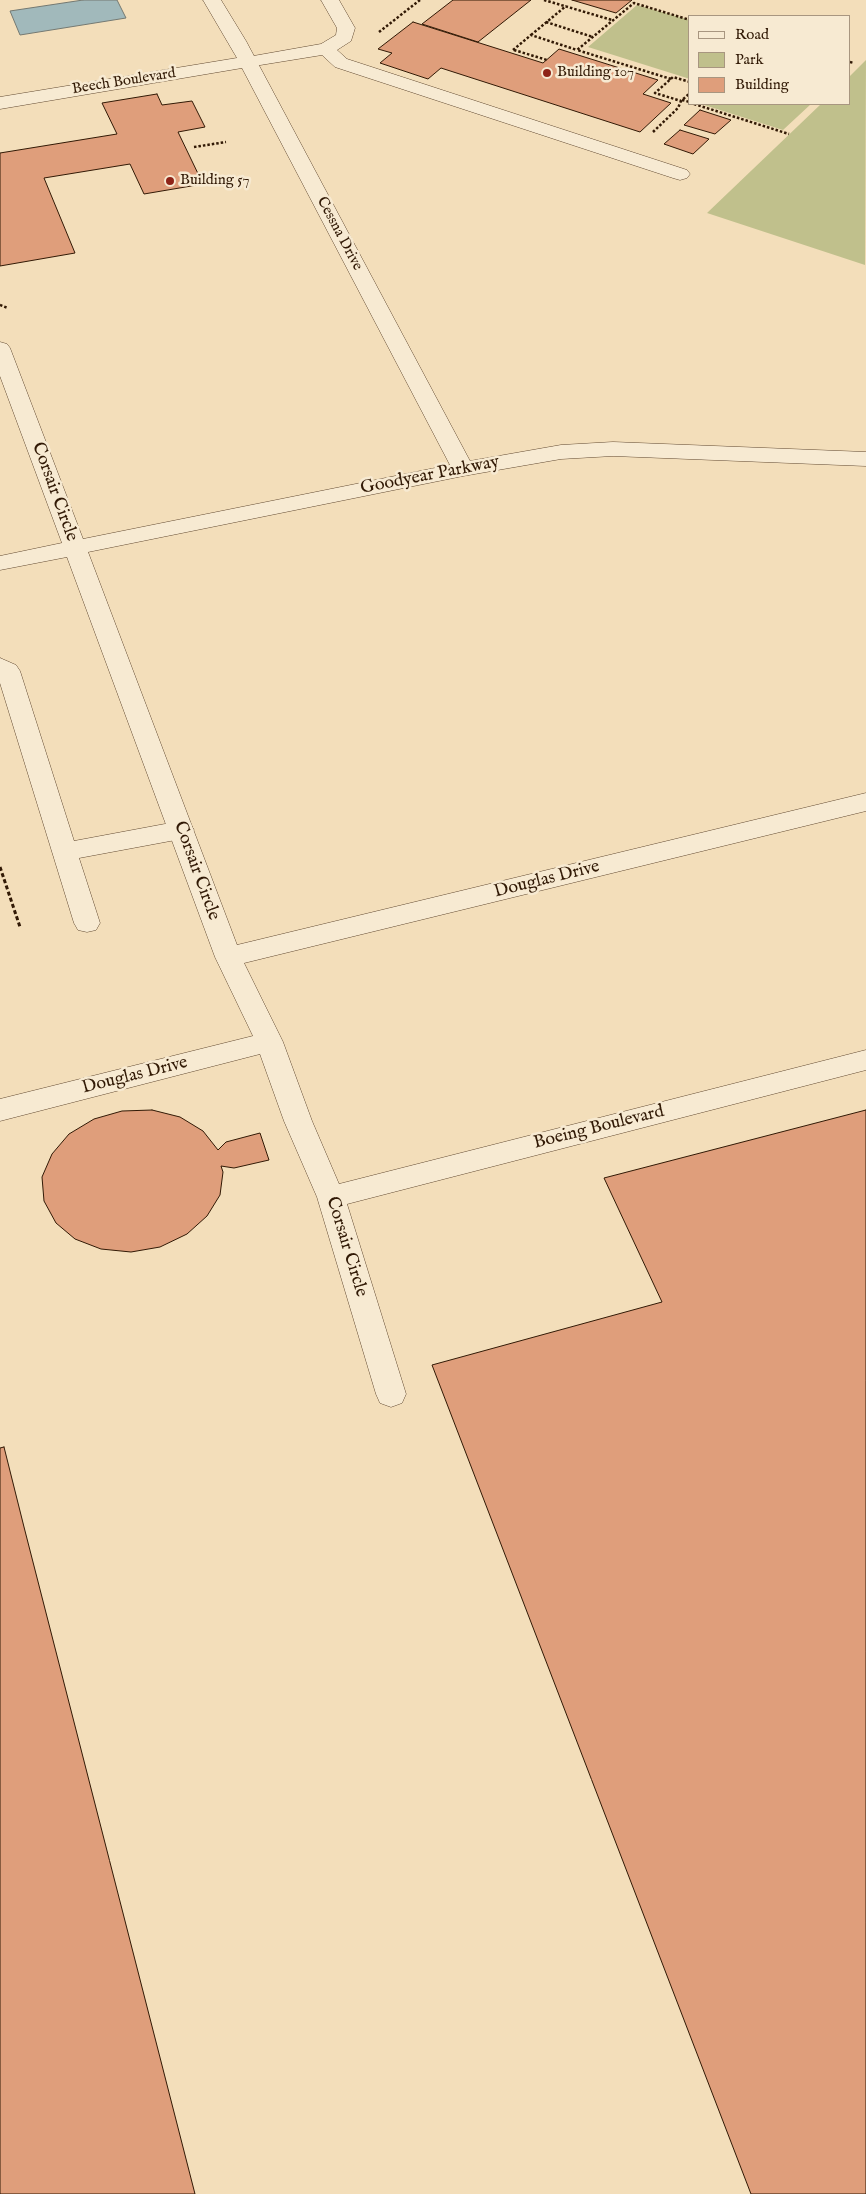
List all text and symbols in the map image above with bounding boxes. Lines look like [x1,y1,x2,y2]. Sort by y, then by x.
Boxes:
legend [688,15,851,105]
text: Road [735,25,769,44]
text: Park [735,50,764,69]
place label: Building 107 [557,64,634,82]
street label: Beech Boulevard [71,65,177,99]
marker: Building 107 [541,67,553,79]
text: Building [735,75,789,94]
place label: Building 57 [180,172,250,190]
marker: Building 57 [164,175,176,187]
street label: Cessna Drive [312,194,366,274]
street label: Corsair Circle [26,440,82,544]
street label: Goodyear Parkway [359,452,501,500]
street label: Corsair Circle [168,819,224,923]
street label: Douglas Drive [492,856,602,904]
street label: Douglas Drive [80,1052,190,1100]
street label: Boeing Boulevard [531,1101,667,1155]
street label: Corsair Circle [321,1194,371,1300]

